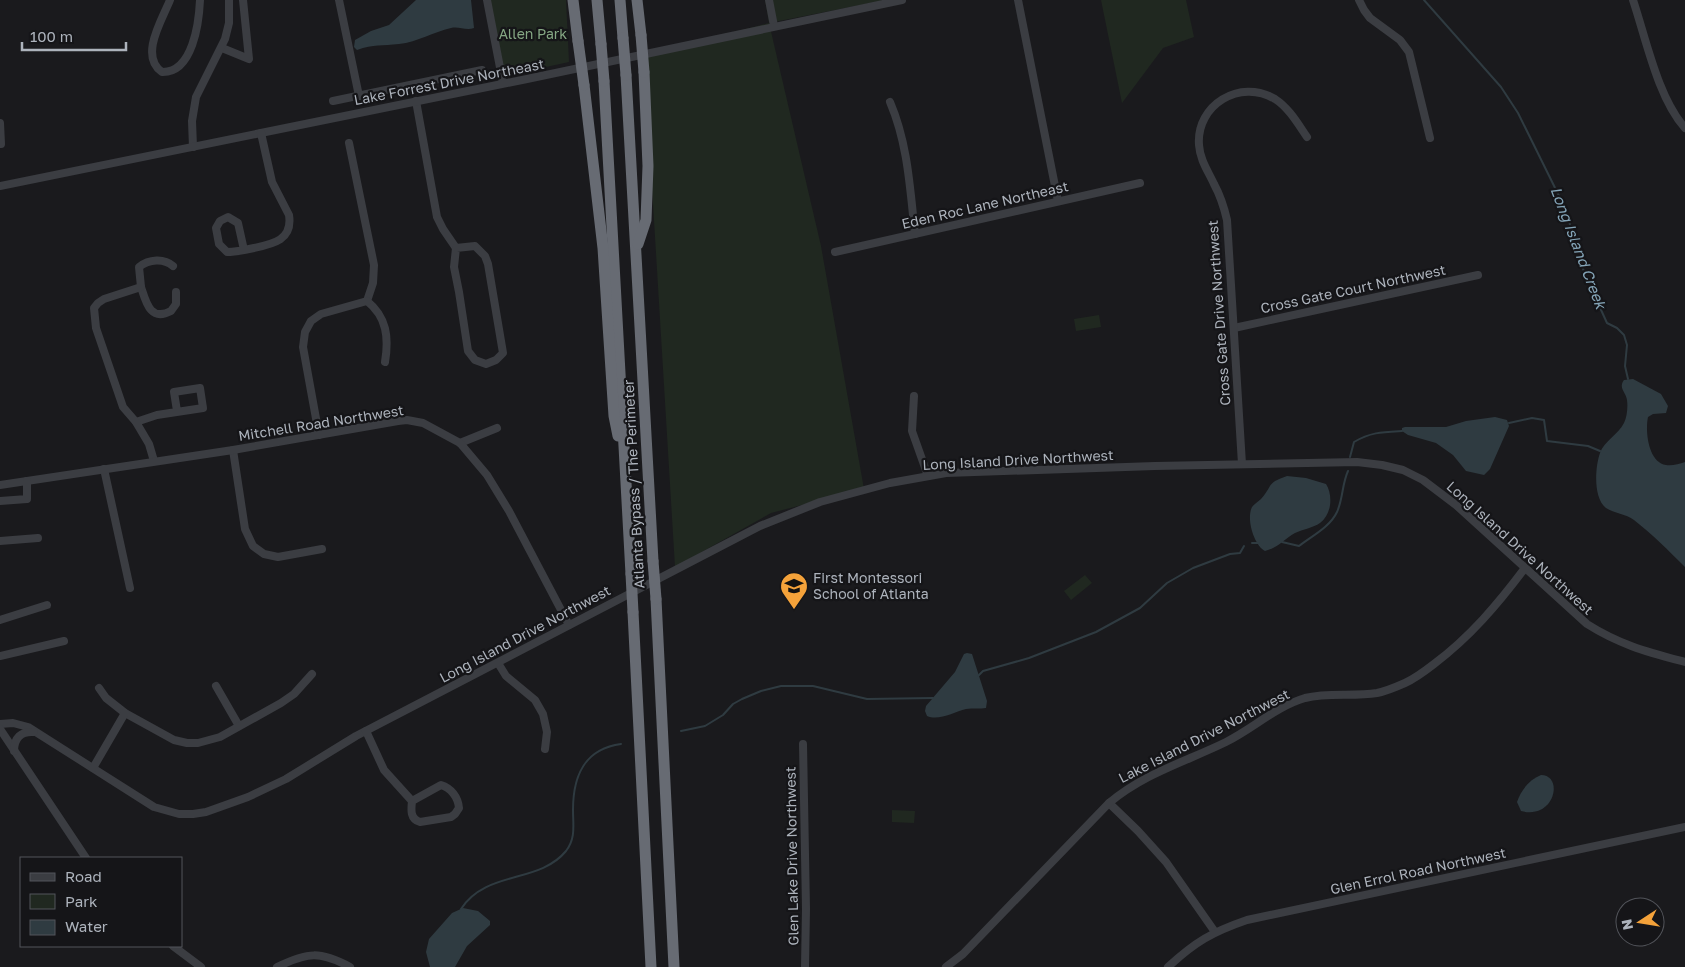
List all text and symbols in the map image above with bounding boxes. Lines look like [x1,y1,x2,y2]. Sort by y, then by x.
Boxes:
scale bar [22,20,126,52]
park label: Allen Park [499,25,567,42]
text: 100 m [30,27,73,45]
street label: Lake Forrest Drive Northeast [352,55,546,108]
street label: Eden Roc Lane Northeast [900,177,1070,232]
water label: Long Island Creek [1546,184,1611,313]
street label: Cross Gate Drive Northwest [1204,220,1233,406]
street label: Cross Gate Court Northwest [1259,261,1447,316]
street label: Atlanta Bypass / The Perimeter [620,378,647,589]
street label: Mitchell Road Northwest [237,401,405,444]
street label: Long Island Drive Northwest [922,446,1114,473]
street label: Long Island Drive Northwest [1444,477,1597,618]
place label: First Montessori School of Atlanta [813,569,929,602]
school or university icon: First Montessori School of Atlanta [779,571,809,610]
street label: Long Island Drive Northwest [436,581,613,686]
street label: Lake Island Drive Northwest [1115,685,1292,786]
street label: Glen Lake Drive Northwest [781,766,802,946]
street label: Glen Errol Road Northwest [1329,844,1507,897]
legend [20,857,182,947]
text: Road [65,867,102,885]
text: Park [65,892,98,910]
north arrow [1615,897,1665,947]
text: Water [65,917,108,935]
text: N [1617,918,1636,932]

